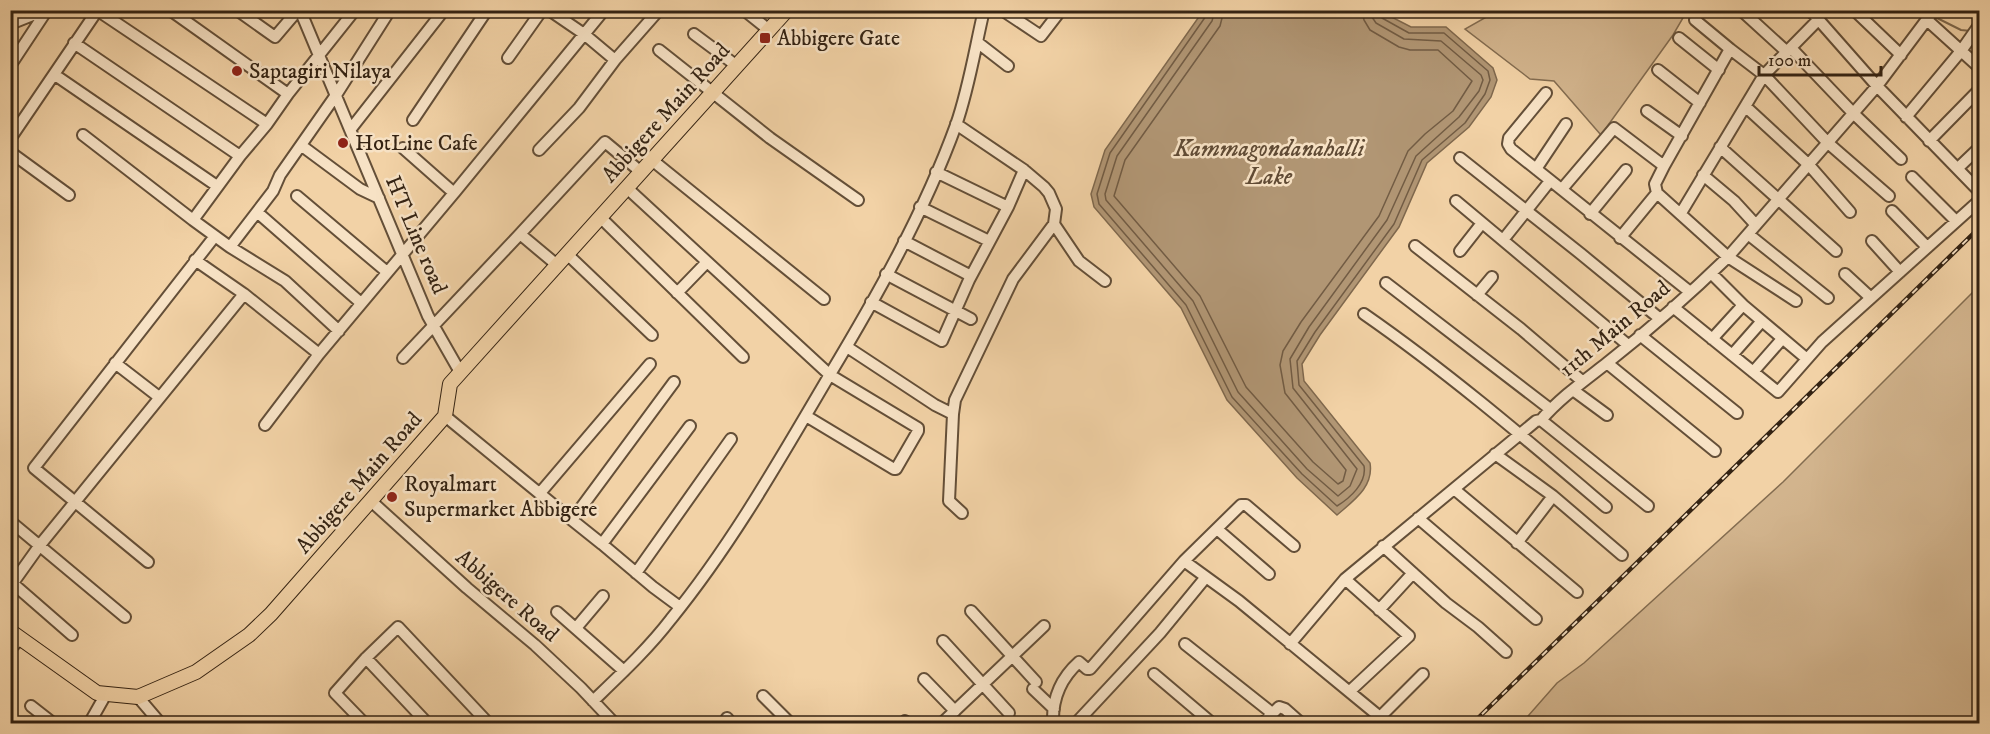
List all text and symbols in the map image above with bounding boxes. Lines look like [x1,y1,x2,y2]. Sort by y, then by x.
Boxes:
place label: Abbigere Gate [777,25,900,52]
marker: Abbigere Gate [758,31,772,45]
street label: Abbigere Main Road [596,37,736,189]
scale bar [1759,39,1880,77]
text: 100 m [1768,50,1811,72]
place label: Saptagiri Nilaya [249,58,392,85]
marker: Saptagiri Nilaya [230,64,244,78]
place label: HotLine Cafe [355,130,478,157]
water label: Kammagondanahalli Lake [1173,134,1366,192]
marker: HotLine Cafe [336,136,350,150]
street label: HT Line road [379,172,453,298]
street label: 11th Main Road [1554,275,1676,383]
street label: Abbigere Main Road [290,407,428,559]
place label: Royalmart Supermarket Abbigere [404,471,597,523]
marker: Royalmart Supermarket Abbigere [385,490,399,504]
street label: Abbigere Road [450,544,564,648]

